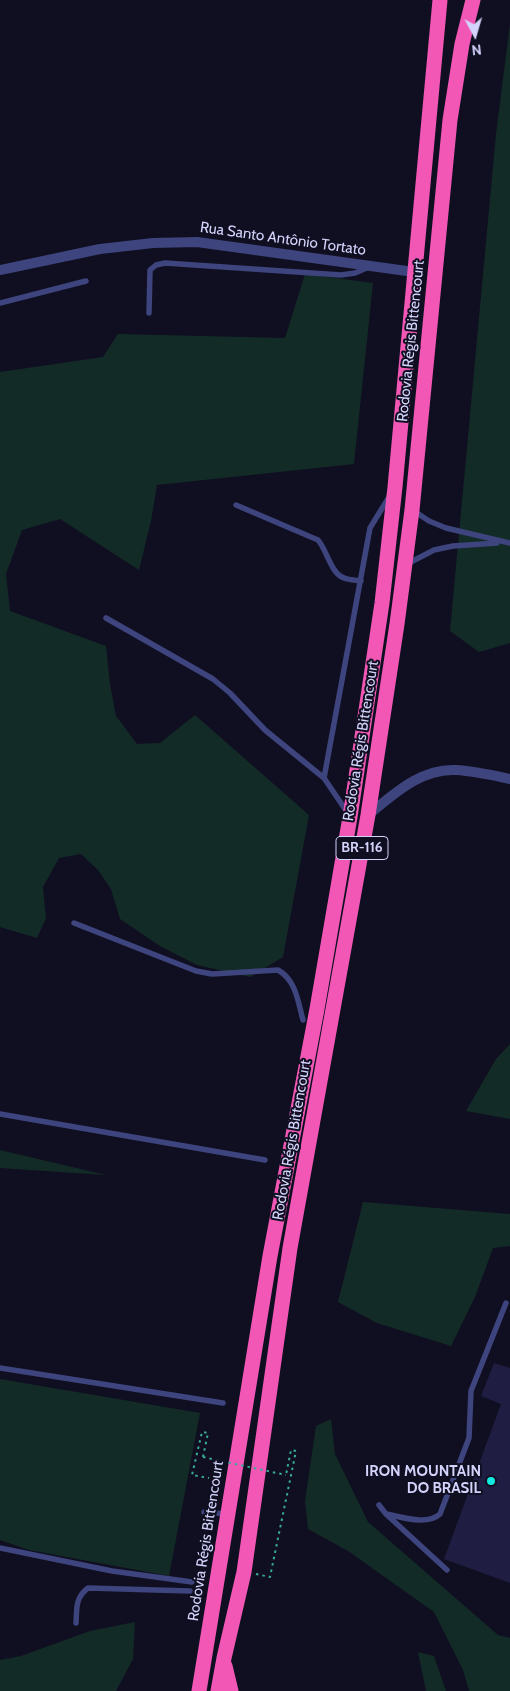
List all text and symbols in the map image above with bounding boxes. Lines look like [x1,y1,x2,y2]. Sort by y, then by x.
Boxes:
north arrow [450,10,500,60]
text: N [471,40,482,59]
street label: Rua Santo Antônio Tortato [199,218,367,260]
street label: Rodovia Régis Bittencourt [394,259,428,423]
street label: Rodovia Régis Bittencourt [339,659,383,823]
road number: BR-116 [336,836,388,860]
street label: Rodovia Régis Bittencourt [269,1059,315,1221]
street label: Rodovia Régis Bittencourt [184,1459,228,1623]
place label: IRON MOUNTAIN DO BRASIL [365,1463,481,1498]
marker: IRON MOUNTAIN DO BRASIL [485,1475,497,1487]

